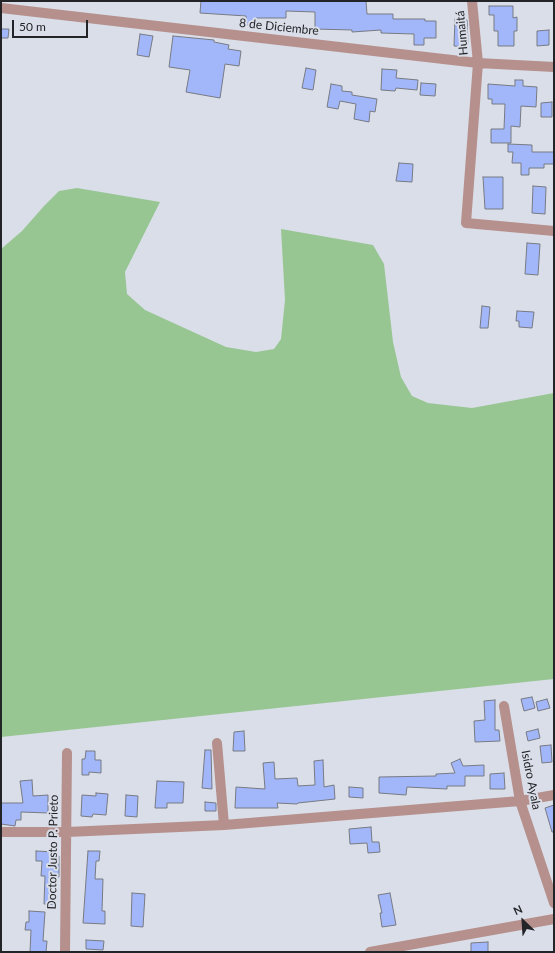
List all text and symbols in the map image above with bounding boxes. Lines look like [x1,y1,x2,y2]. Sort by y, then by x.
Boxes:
street label: Humaitá [453,10,471,56]
scale bar [14,12,90,38]
street label: 8 de Diciembre [238,16,320,38]
text: 50 m [19,19,46,34]
street label: Isidro Ayala [518,749,544,811]
street label: Doctor Justo P. Prieto [45,795,61,909]
north arrow [503,901,543,941]
text: N [511,902,524,917]

